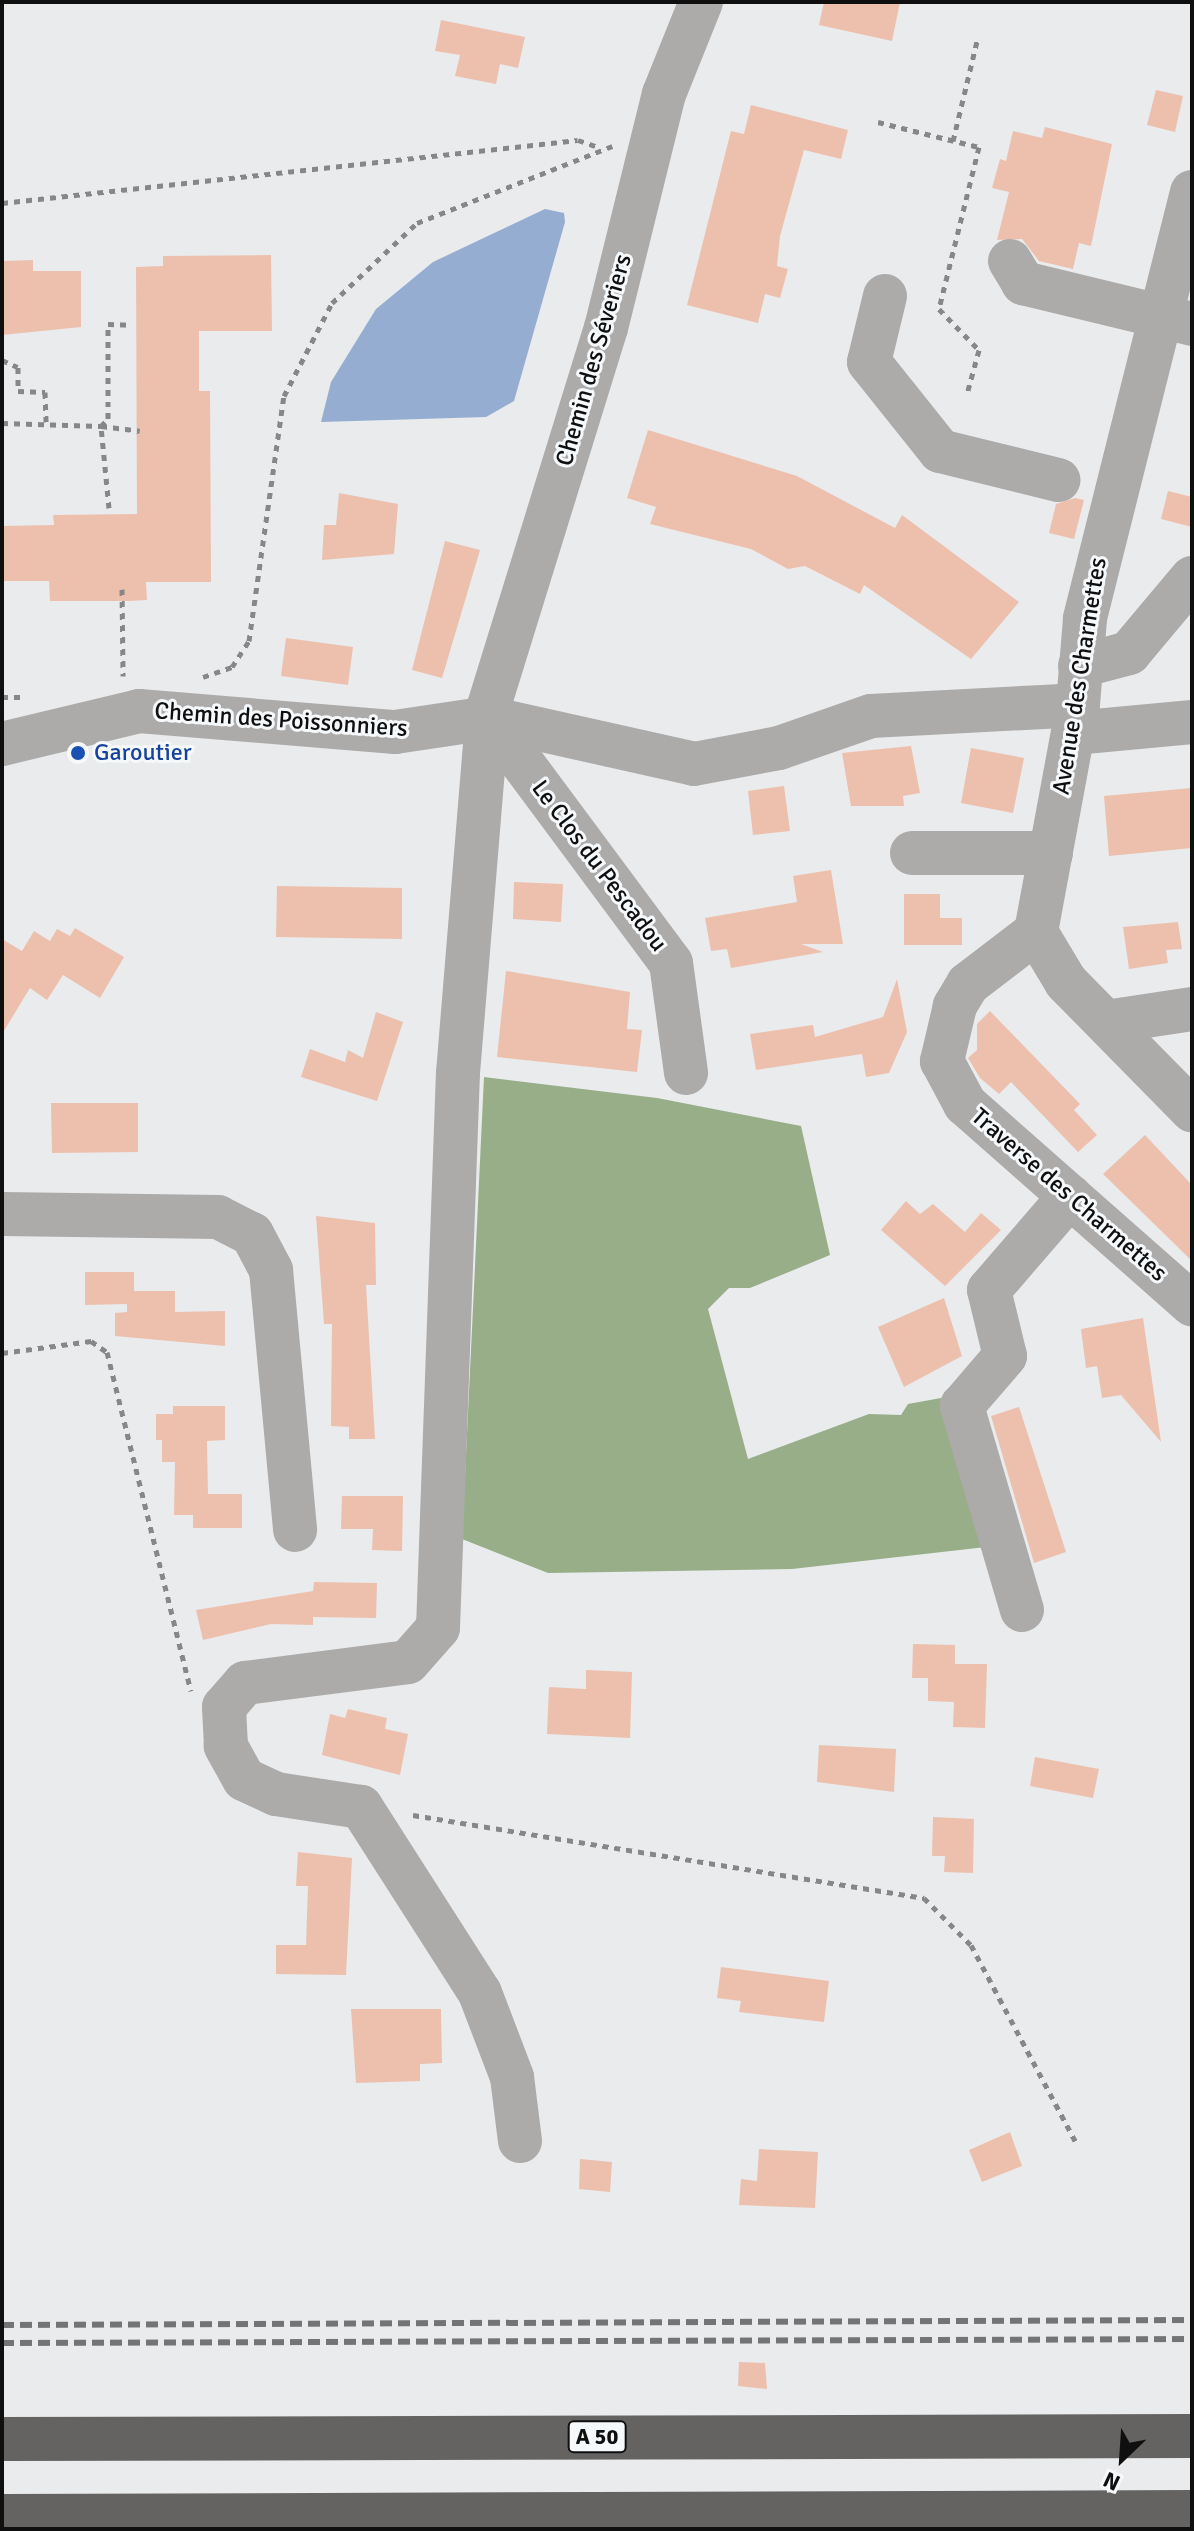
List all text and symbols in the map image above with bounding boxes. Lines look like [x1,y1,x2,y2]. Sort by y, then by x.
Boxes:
street label: Chemin des Séveriers [550,251,638,469]
street label: Avenue des Charmettes [1047,555,1113,797]
street label: Chemin des Poissonniers [154,697,408,743]
place label: Garoutier [94,739,192,767]
marker: Garoutier [69,744,87,762]
street label: Le Clos du Pescadou [525,775,673,957]
street label: Traverse des Charmettes [965,1102,1173,1288]
road number: A 50 [567,2419,627,2455]
north arrow [1082,2419,1162,2499]
text: N [1099,2466,1124,2497]

